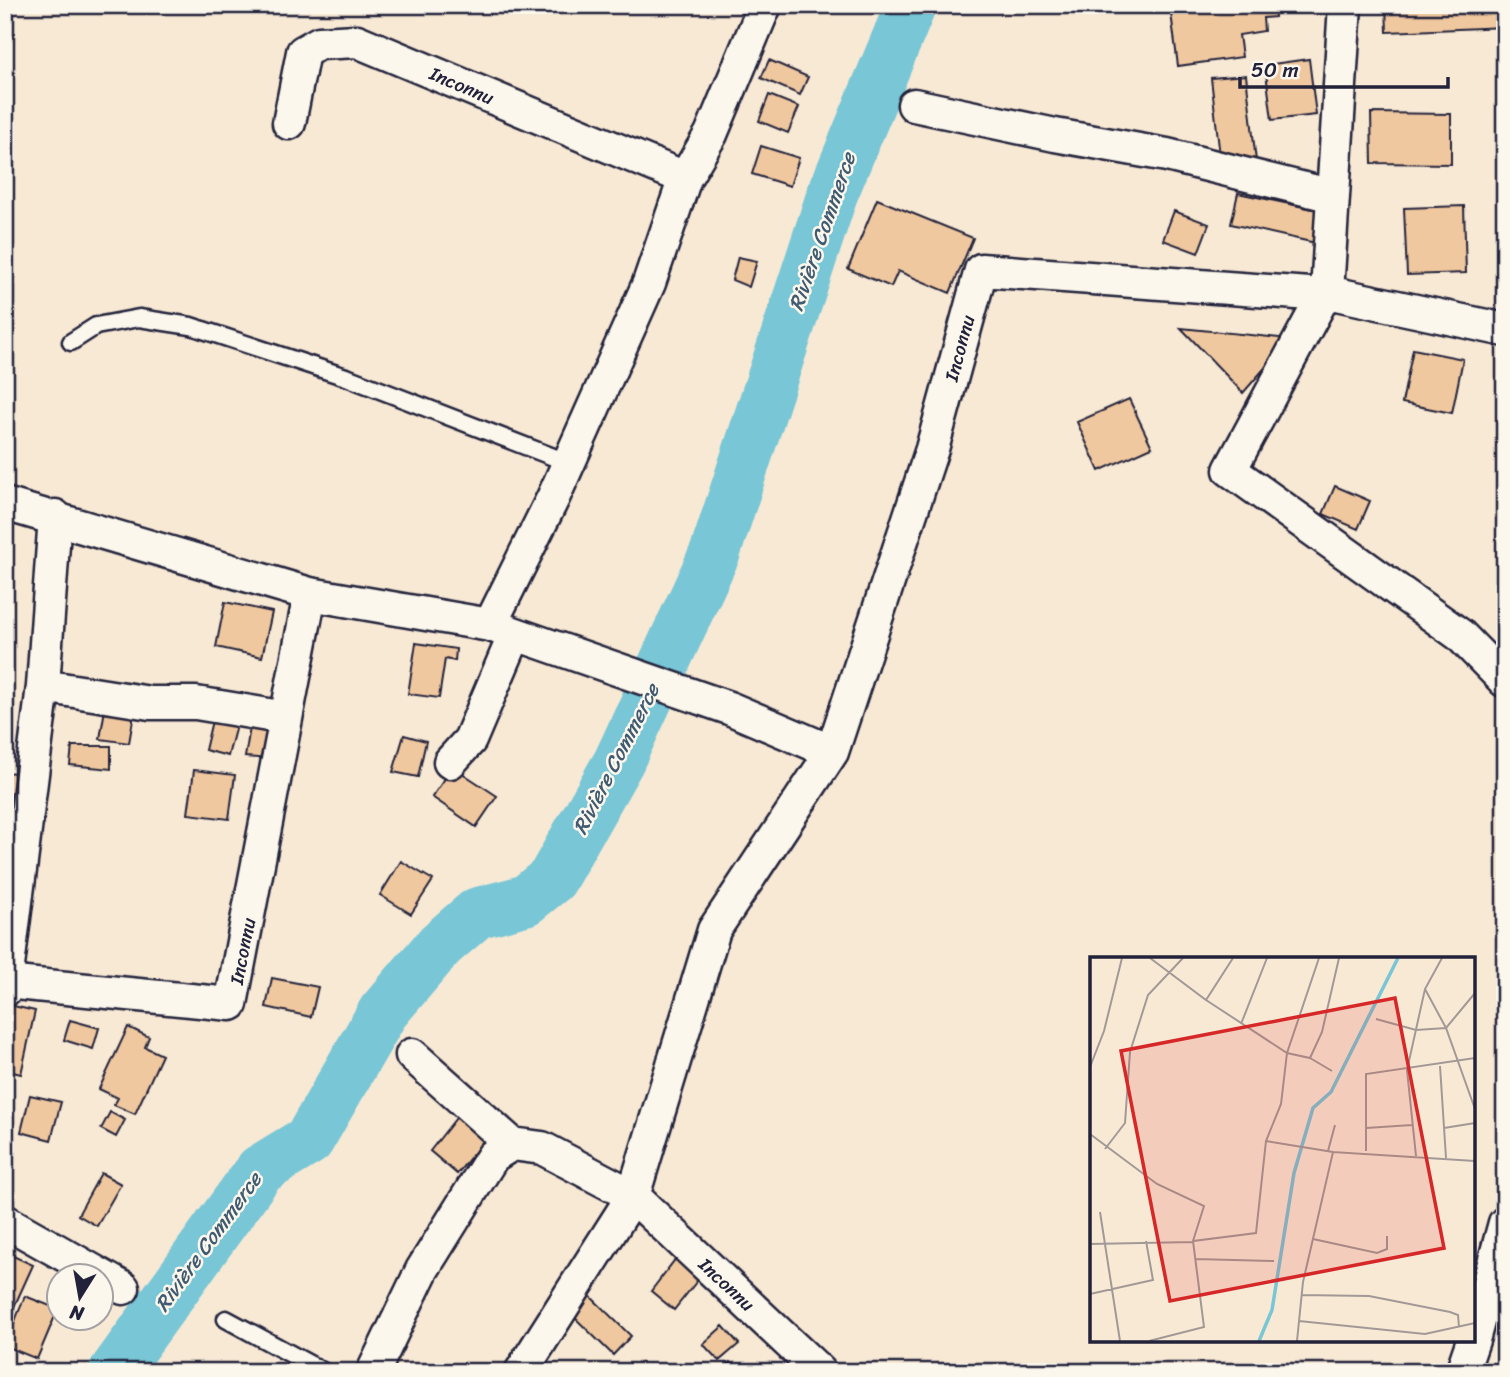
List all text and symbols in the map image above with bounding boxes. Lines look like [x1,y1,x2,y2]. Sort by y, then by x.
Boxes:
scale bar [1240,46,1449,90]
text: 50 m [1251,51,1299,89]
street label: Inconnu [423,57,499,114]
water label: Rivière Commerce [777,146,867,316]
street label: Inconnu [935,311,984,386]
water label: Rivière Commerce [562,675,671,841]
street label: Inconnu [220,915,265,988]
inset map [1090,957,1475,1342]
water label: Rivière Commerce [144,1163,273,1320]
street label: Inconnu [690,1249,763,1319]
north arrow [46,1262,116,1332]
text: N [66,1296,87,1331]

